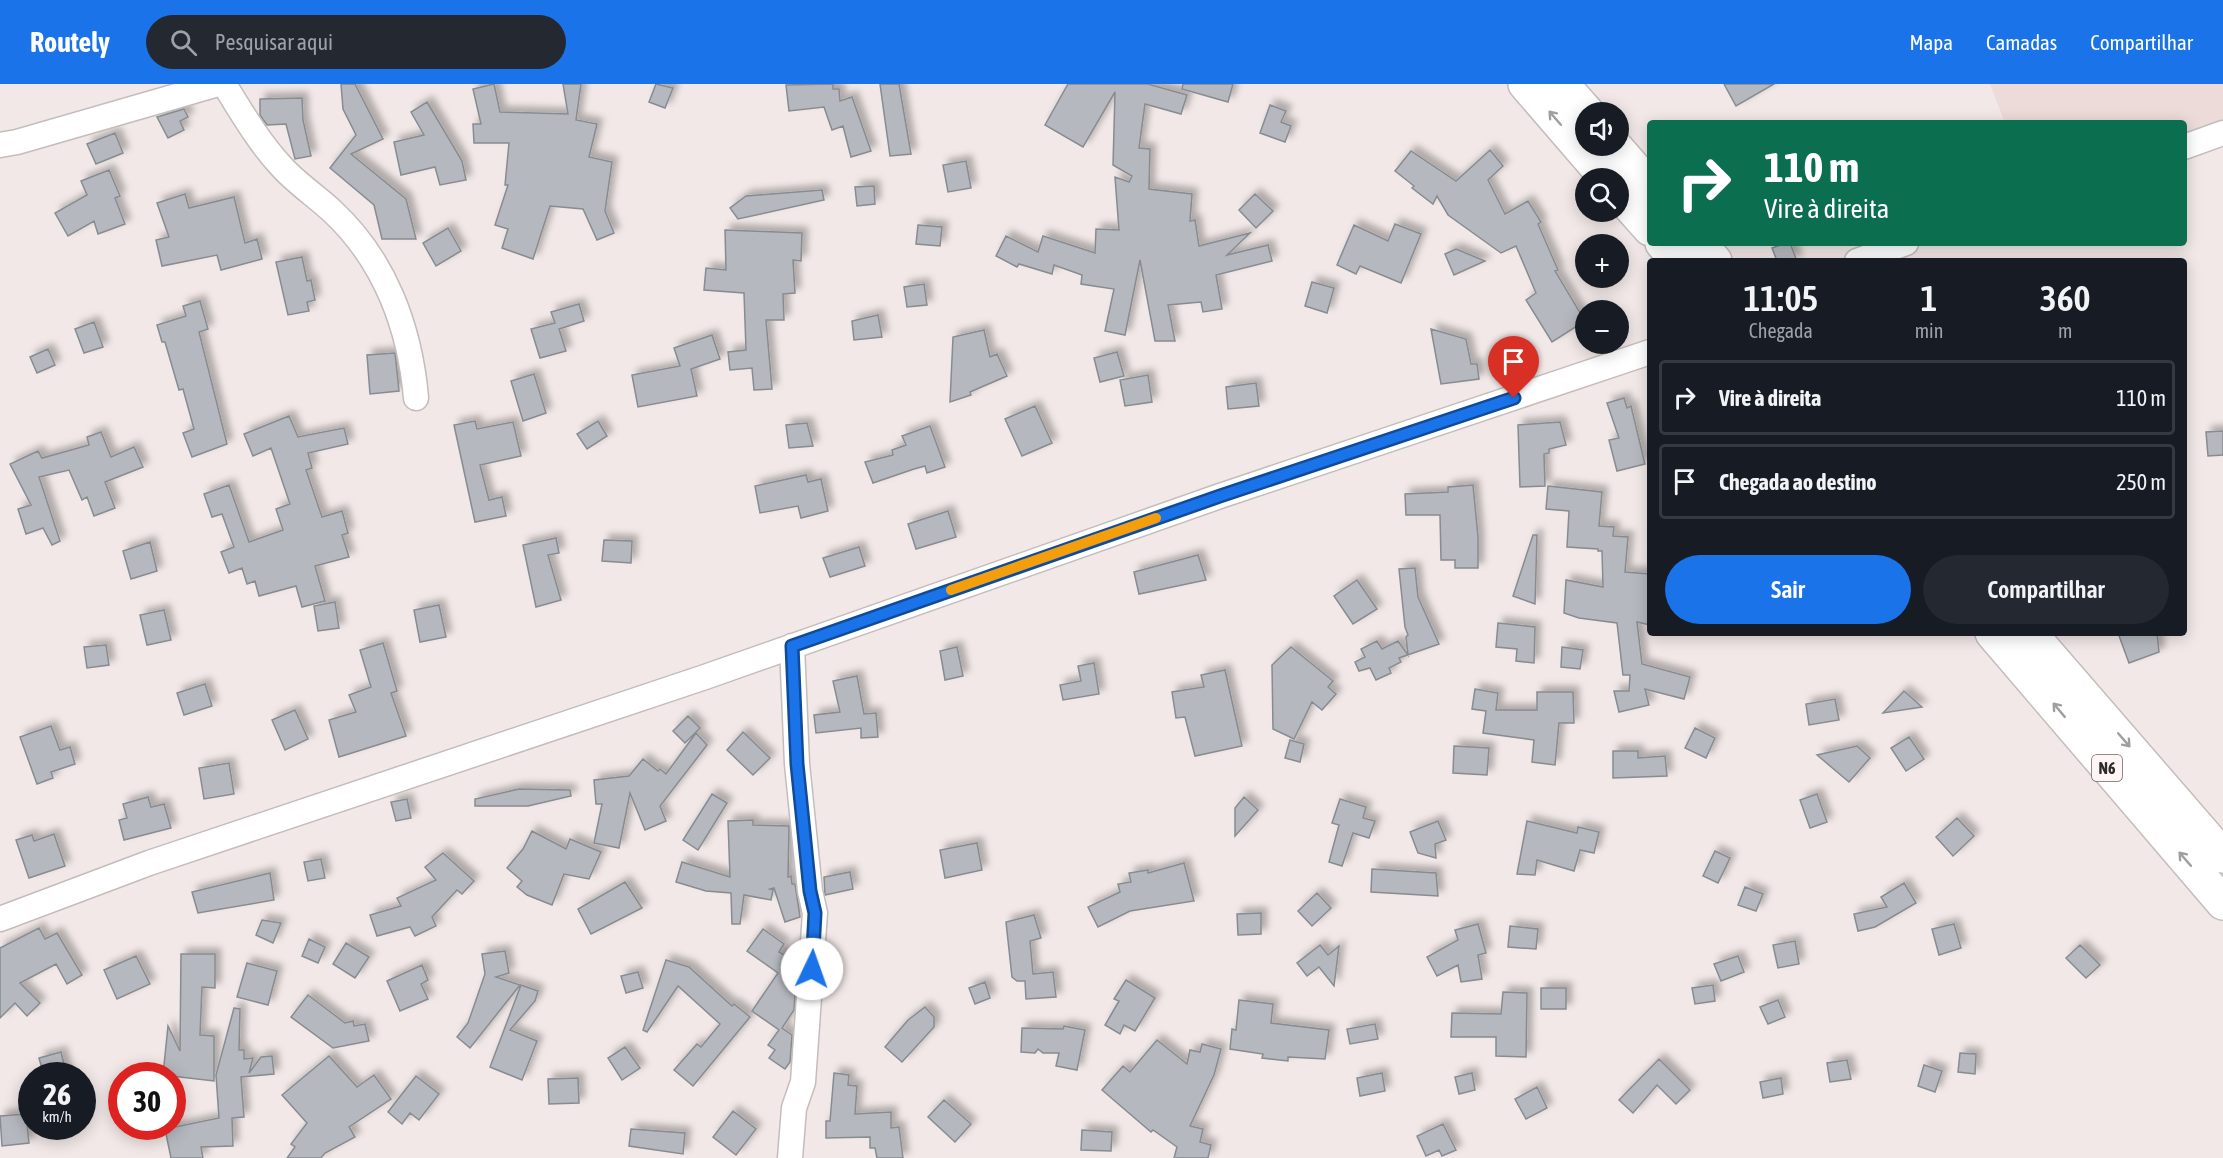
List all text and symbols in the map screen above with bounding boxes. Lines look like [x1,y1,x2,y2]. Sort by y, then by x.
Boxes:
search box [146,15,566,69]
text: Routely [30,26,110,58]
icon: search [167,26,200,59]
text: Pesquisar aqui [215,29,333,55]
text: Mapa [1909,30,1953,54]
text: Camadas [1986,30,2057,54]
text: Compartilhar [2090,30,2193,54]
map controls [1575,102,1629,354]
button: sound [1575,102,1629,156]
one-way arrow [1548,110,1561,126]
text: 110 m [1764,143,1859,191]
icon: right [1665,144,1743,222]
button: search [1575,168,1629,222]
text: Vire à direita [1764,193,1889,224]
button: + [1575,234,1629,288]
text: 11:05 [1743,277,1818,319]
text: 1 [1921,277,1937,319]
text: 360 [2040,277,2091,319]
button: − [1575,300,1629,354]
text: Chegada [1749,319,1813,342]
text: min [1915,319,1943,342]
text: m [2058,319,2072,342]
pin [1488,336,1539,398]
icon: arrive [1497,345,1530,378]
icon: right [1668,381,1701,414]
text: Vire à direita [1719,385,1821,411]
text: 110 m [2116,385,2166,411]
icon: arrive [1668,465,1701,498]
text: Chegada ao destino [1719,469,1877,495]
text: 250 m [2116,469,2166,495]
button: Sair [1665,555,1911,624]
button: Compartilhar [1923,555,2169,624]
one-way arrow [2052,702,2065,718]
one-way arrow [2117,732,2131,747]
road number: N6 [2092,755,2122,781]
one-way arrow [2178,852,2192,867]
position arrow [780,937,844,1001]
speed limit sign: 30 [108,1062,186,1140]
text: 26 [43,1077,71,1111]
text: km/h [42,1108,72,1125]

